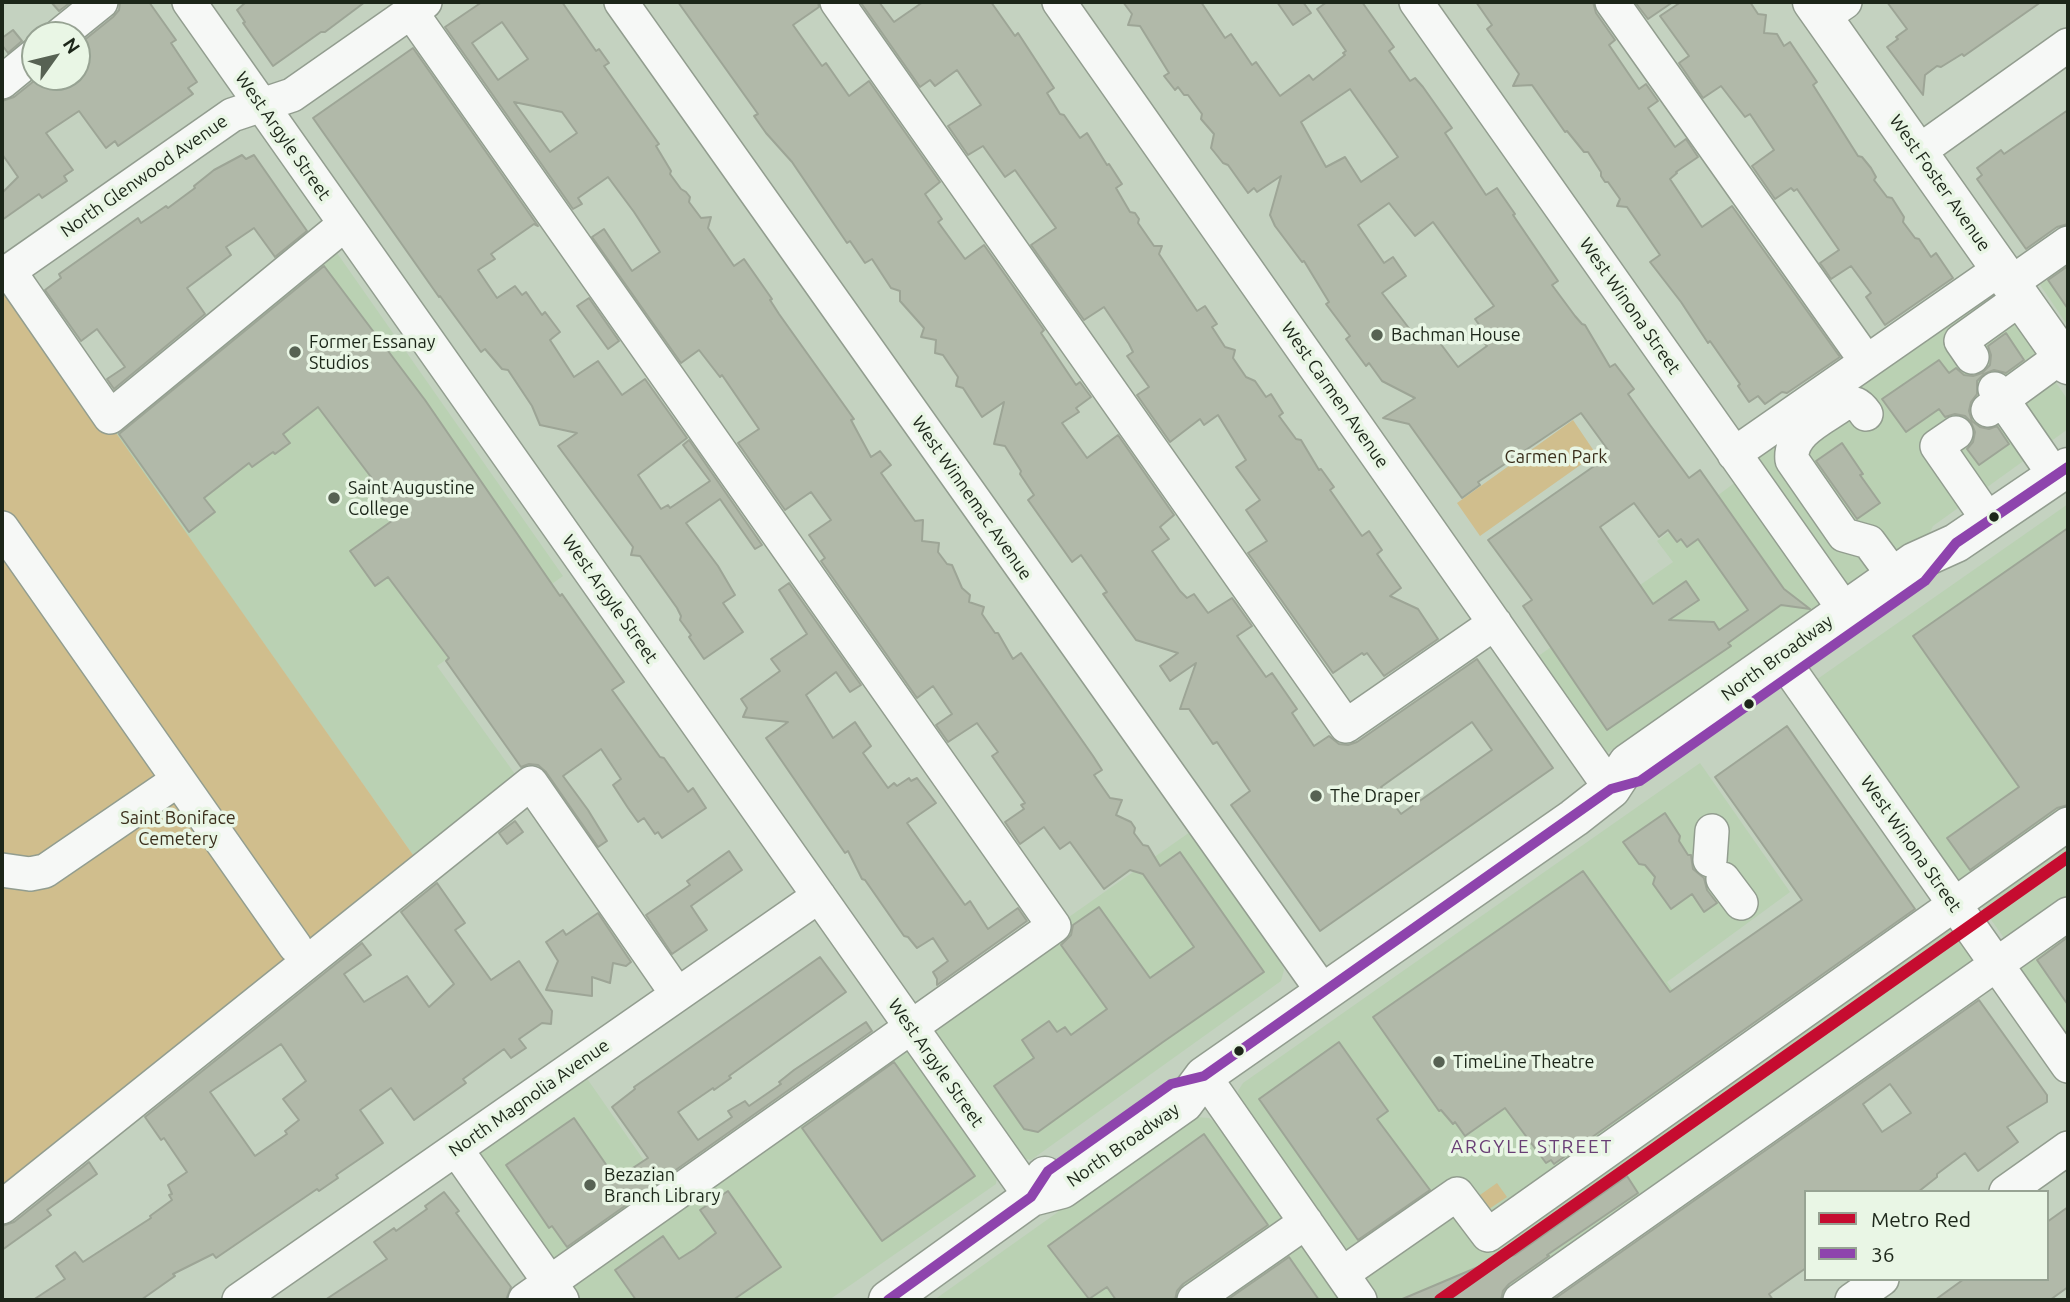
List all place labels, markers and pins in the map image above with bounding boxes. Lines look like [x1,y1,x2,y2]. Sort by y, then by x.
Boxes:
place label: Bachman House [1391,324,1521,346]
marker: Bachman House [1369,327,1385,343]
place label: Former Essanay Studios [309,331,435,374]
marker: Former Essanay Studios [287,344,303,360]
place label: Saint Augustine College [348,477,475,520]
marker: Saint Augustine College [326,490,342,506]
unlabelled marker [1987,510,2001,524]
unlabelled marker [1742,697,1756,711]
place label: The Draper [1330,785,1420,807]
marker: The Draper [1308,788,1324,804]
unlabelled marker [1232,1044,1246,1058]
place label: TimeLine Theatre [1453,1051,1594,1073]
marker: TimeLine Theatre [1431,1054,1447,1070]
place label: Bezazian Branch Library [604,1164,721,1206]
marker: Bezazian Branch Library [582,1177,598,1193]

